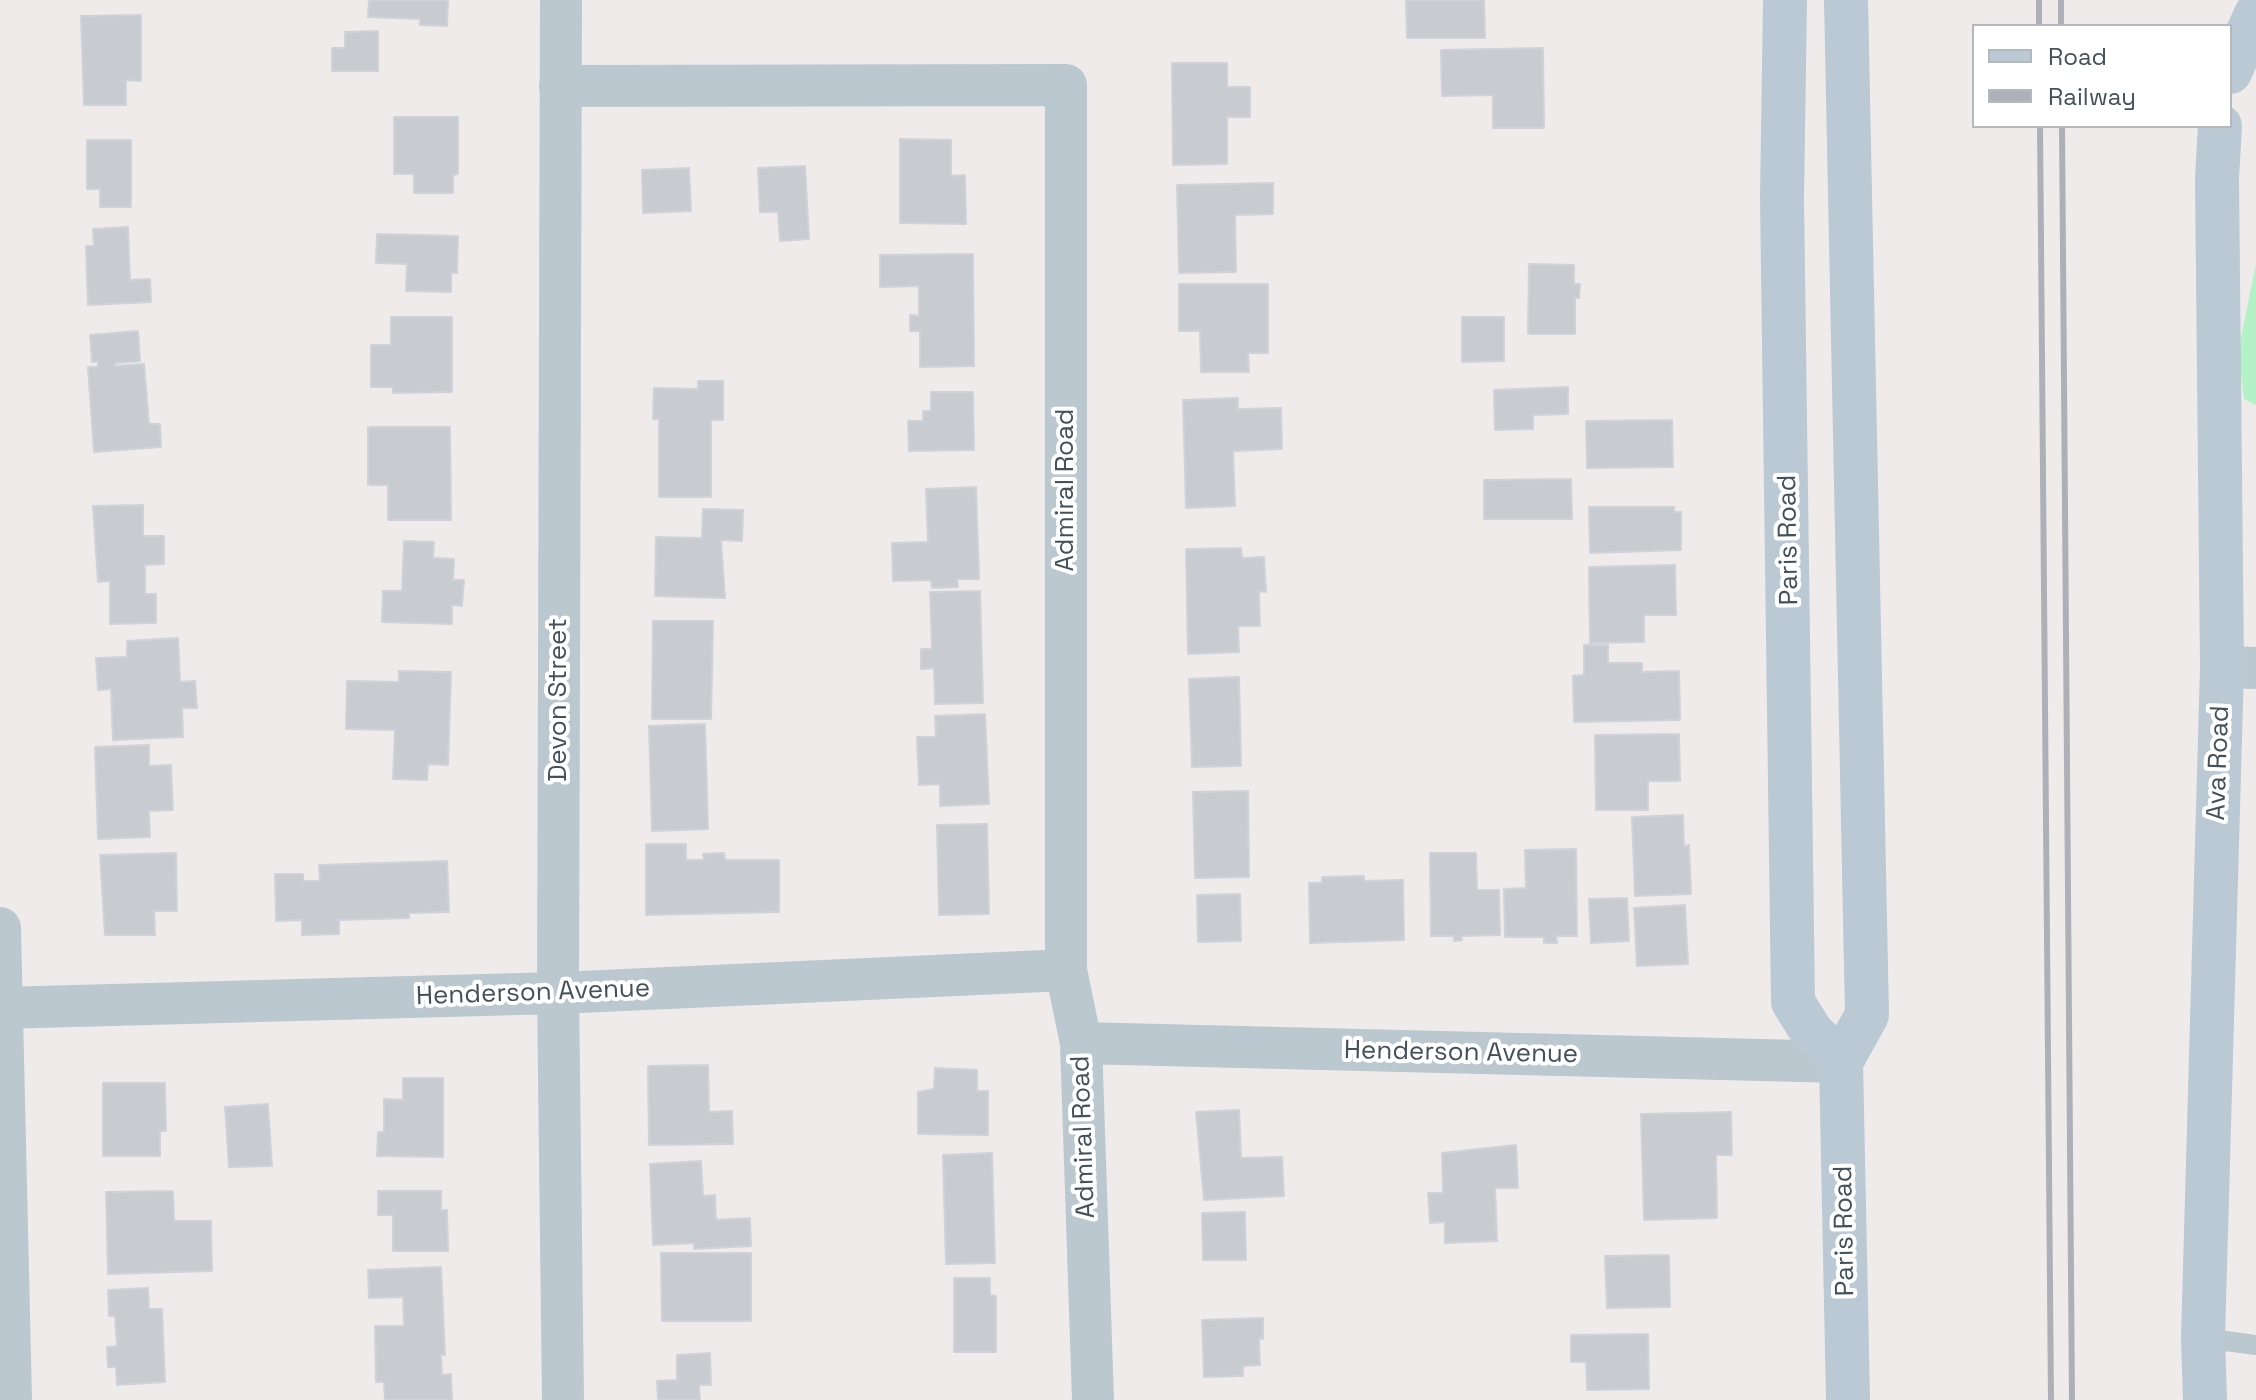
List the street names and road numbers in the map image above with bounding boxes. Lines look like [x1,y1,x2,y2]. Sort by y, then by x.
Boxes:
street label: Admiral Road [1050,408,1082,572]
street label: Paris Road [1772,474,1806,606]
street label: Devon Street [543,618,575,782]
street label: Ava Road [2201,705,2237,821]
street label: Henderson Avenue [415,973,651,1013]
street label: Henderson Avenue [1344,1035,1578,1071]
street label: Admiral Road [1066,1055,1102,1219]
street label: Paris Road [1828,1165,1862,1297]

